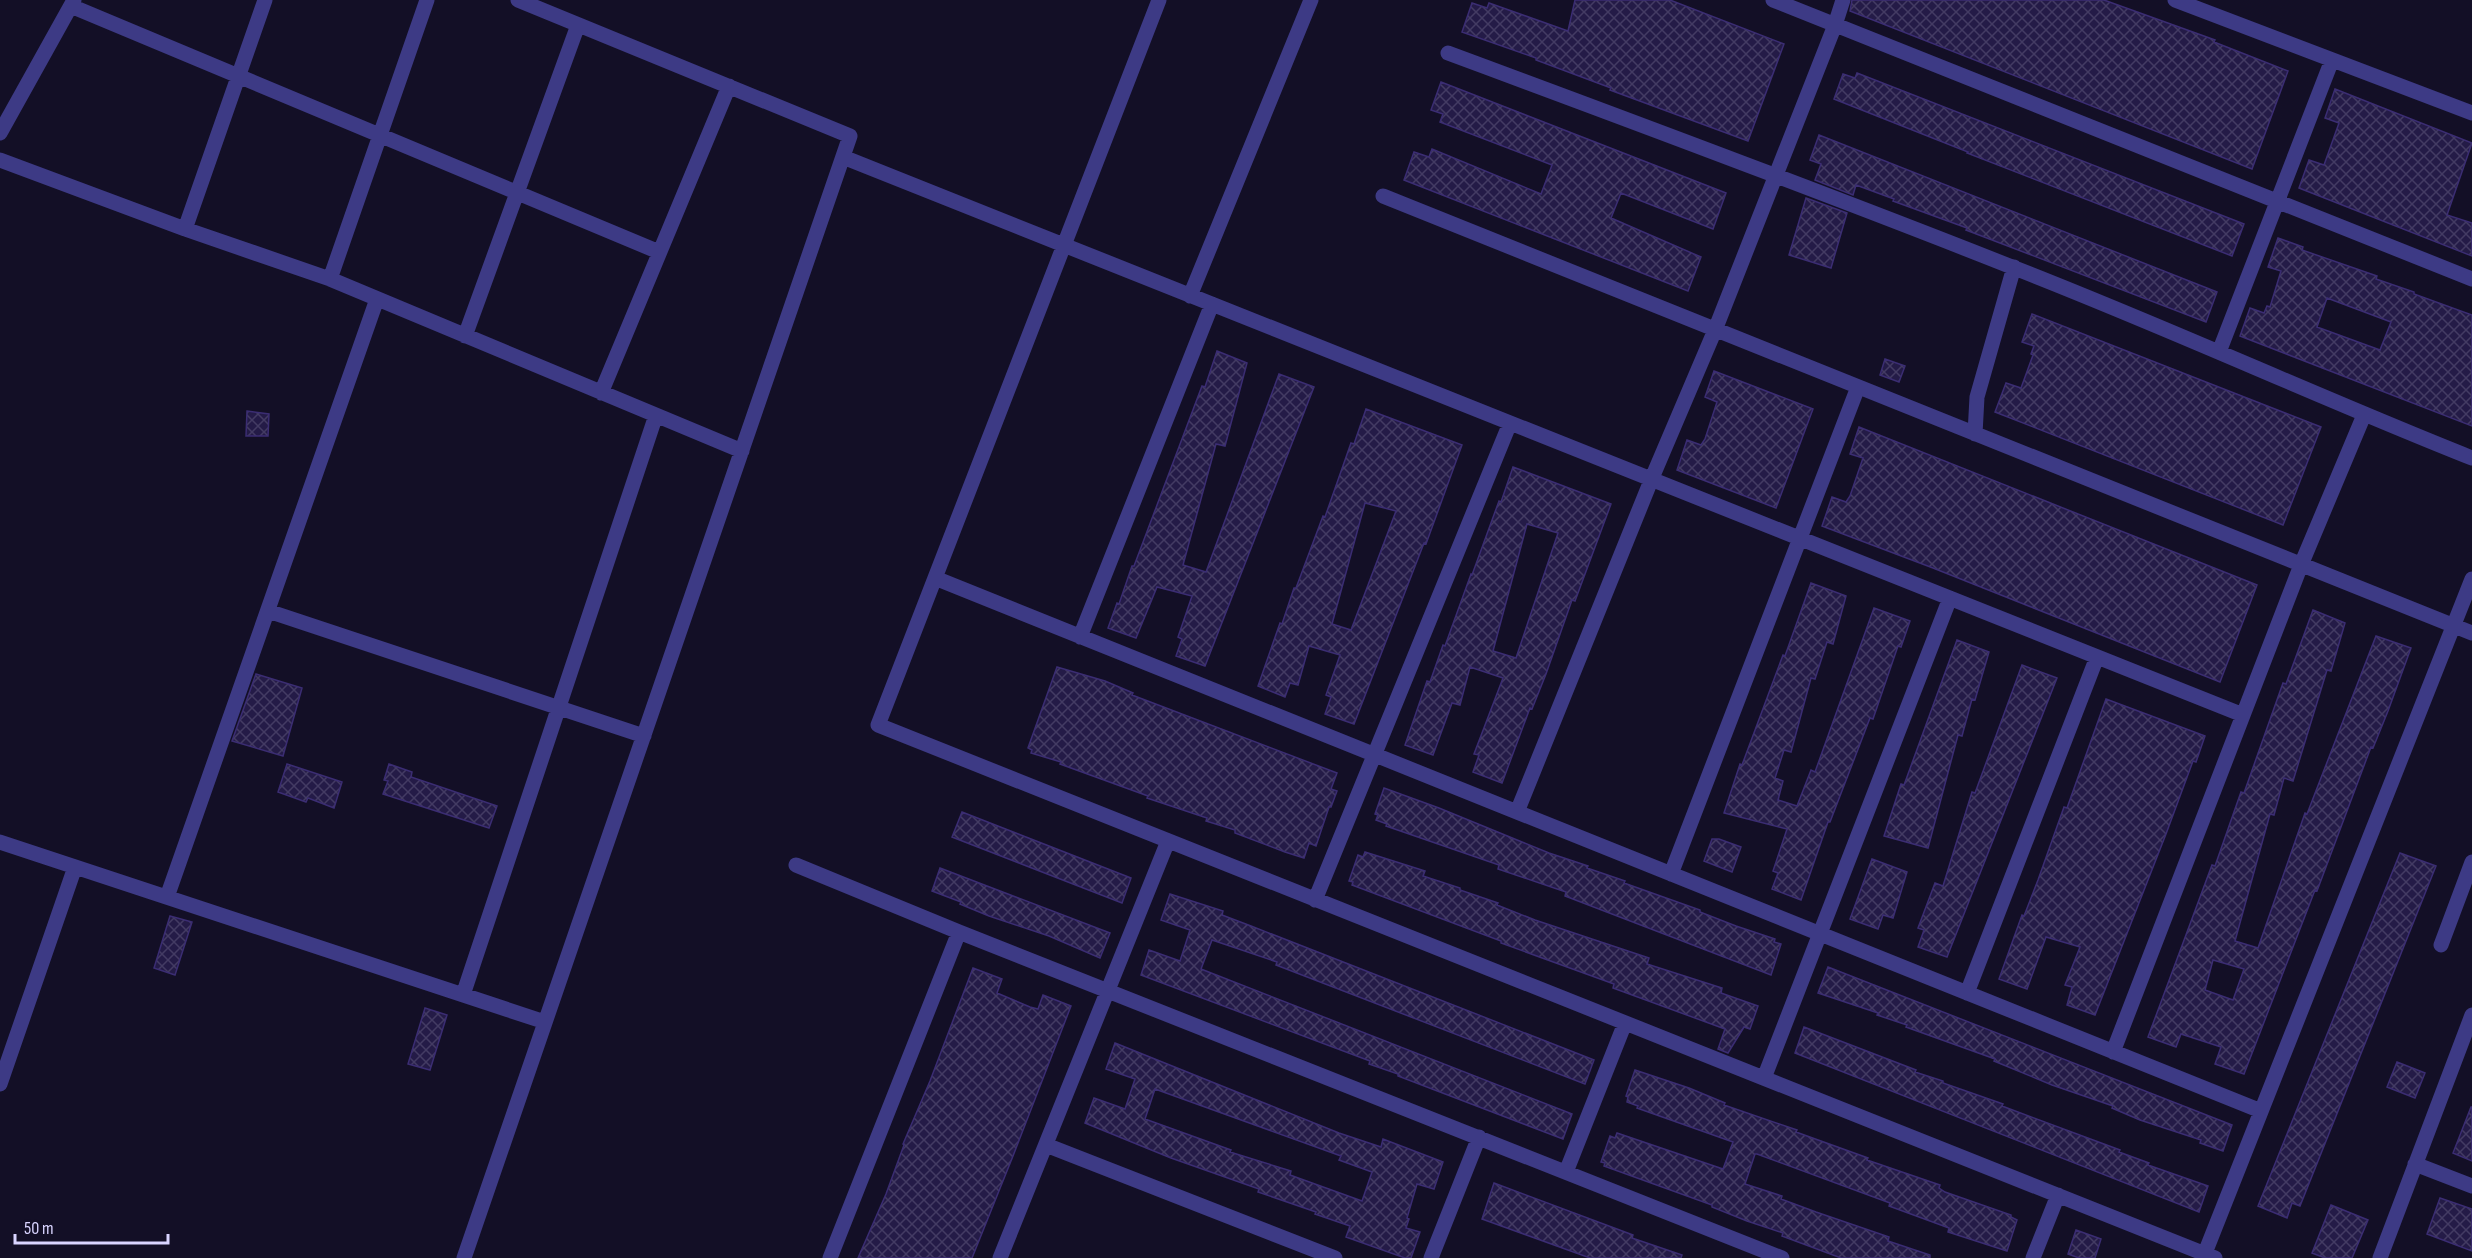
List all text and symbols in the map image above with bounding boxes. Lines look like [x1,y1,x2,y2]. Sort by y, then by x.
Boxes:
scale bar [15,1207,168,1245]
text: 50 m [24,1218,54,1239]

